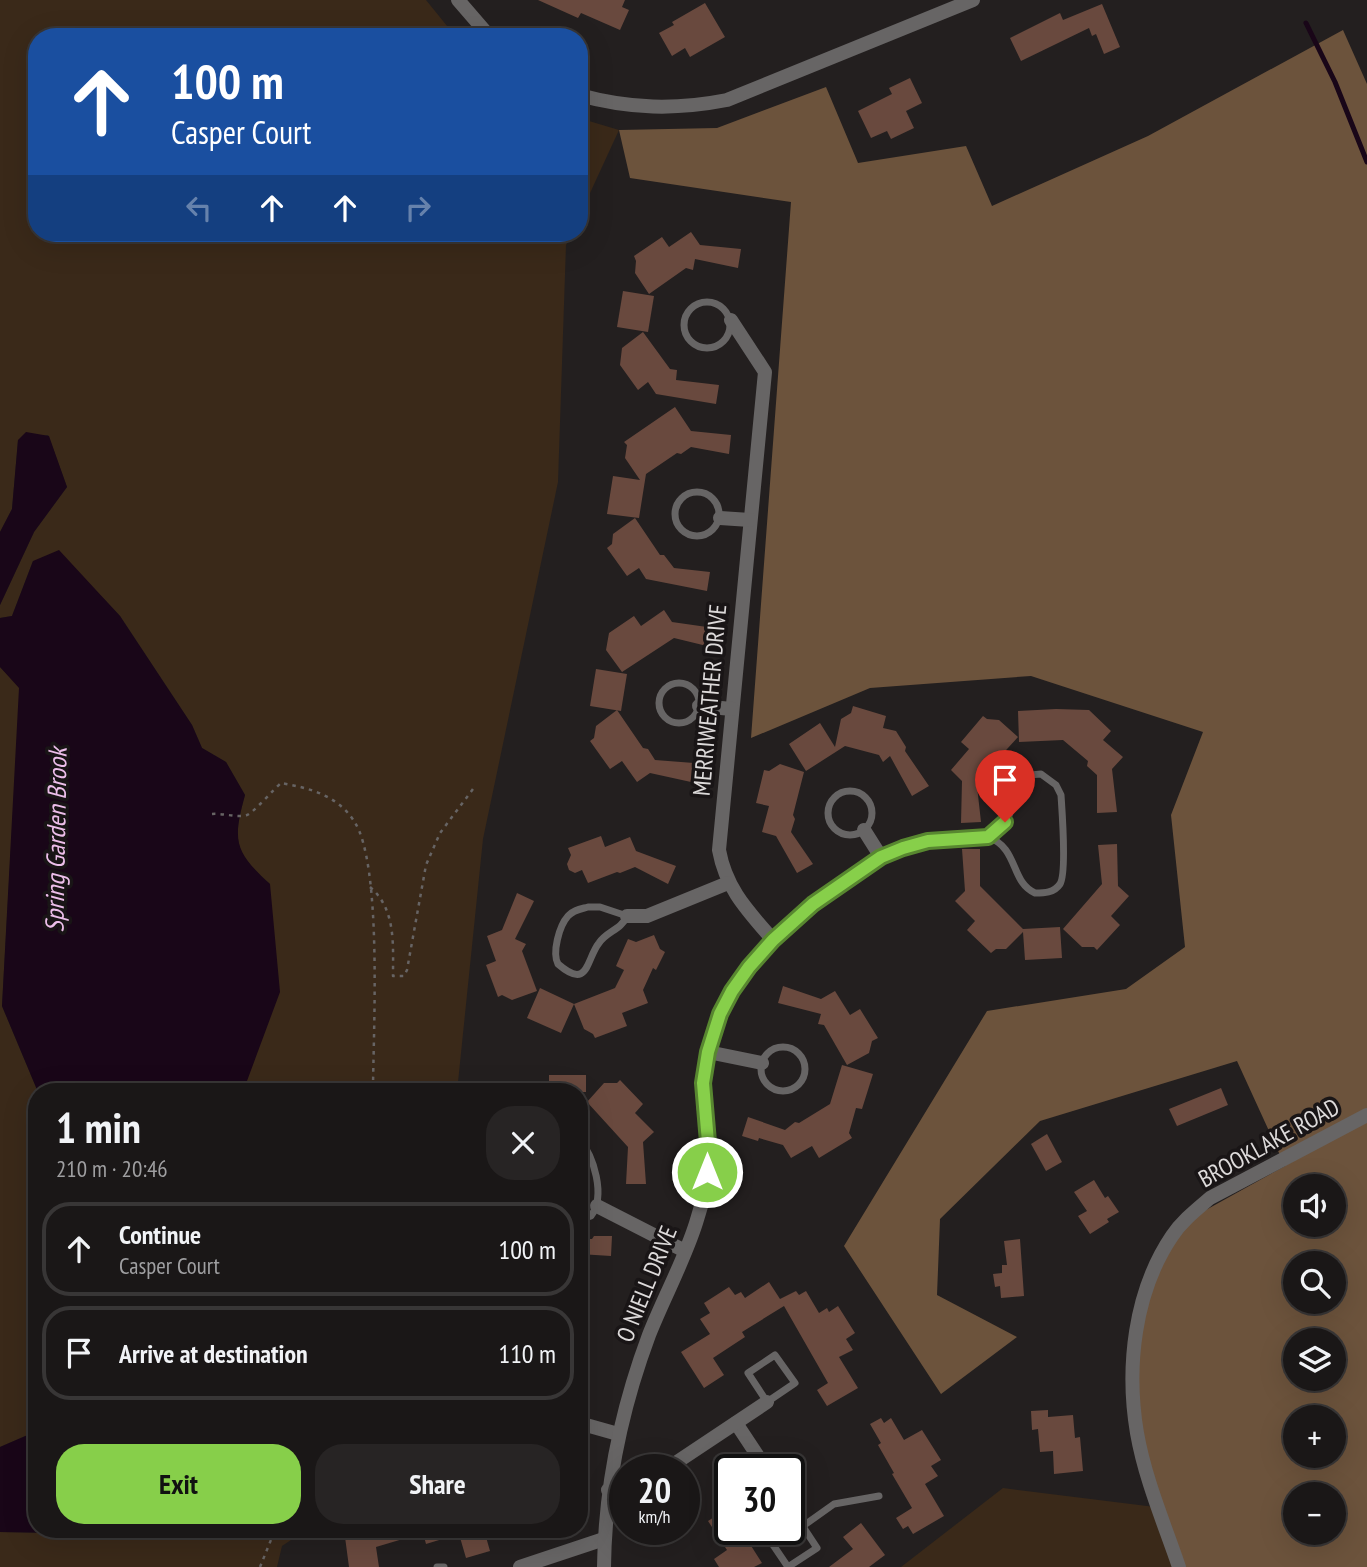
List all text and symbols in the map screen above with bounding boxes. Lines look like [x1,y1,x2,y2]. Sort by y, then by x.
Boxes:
text: 100 m [171,49,284,113]
icon: ahead [56,56,147,147]
text: Casper Court [171,111,311,153]
icon: left [180,189,218,227]
icon: ahead [253,189,291,227]
icon: ahead [326,189,364,227]
icon: right [399,189,437,227]
street label: MERRIWEATHER DRIVE [686,603,733,797]
water label: Spring Garden Brook [37,745,74,933]
pin [975,750,1035,822]
icon: arrive [986,761,1024,799]
street label: BROOKLAKE ROAD [1193,1091,1345,1194]
text: 1 min [56,1100,141,1155]
button: close [486,1106,560,1180]
position arrow [670,1135,744,1209]
text: 210 m · 20:46 [56,1154,168,1183]
map controls [1283,1174,1346,1545]
button: sound [1283,1174,1346,1237]
text: Continue [119,1218,201,1251]
street label: O NIELL DRIVE [609,1221,684,1346]
icon: ahead [60,1230,98,1268]
text: 100 m [498,1233,556,1266]
text: Casper Court [119,1251,220,1280]
button: search [1283,1251,1346,1314]
button: layers [1283,1328,1346,1391]
icon: arrive [60,1334,98,1372]
text: Arrive at destination [119,1337,308,1370]
text: 110 m [498,1337,556,1370]
button: + [1283,1405,1346,1468]
button: Exit [56,1444,301,1524]
button: Share [315,1444,560,1524]
speed limit sign: 30 [714,1454,805,1545]
text: 20 [638,1467,671,1513]
button: − [1283,1482,1346,1545]
text: km/h [639,1505,670,1528]

